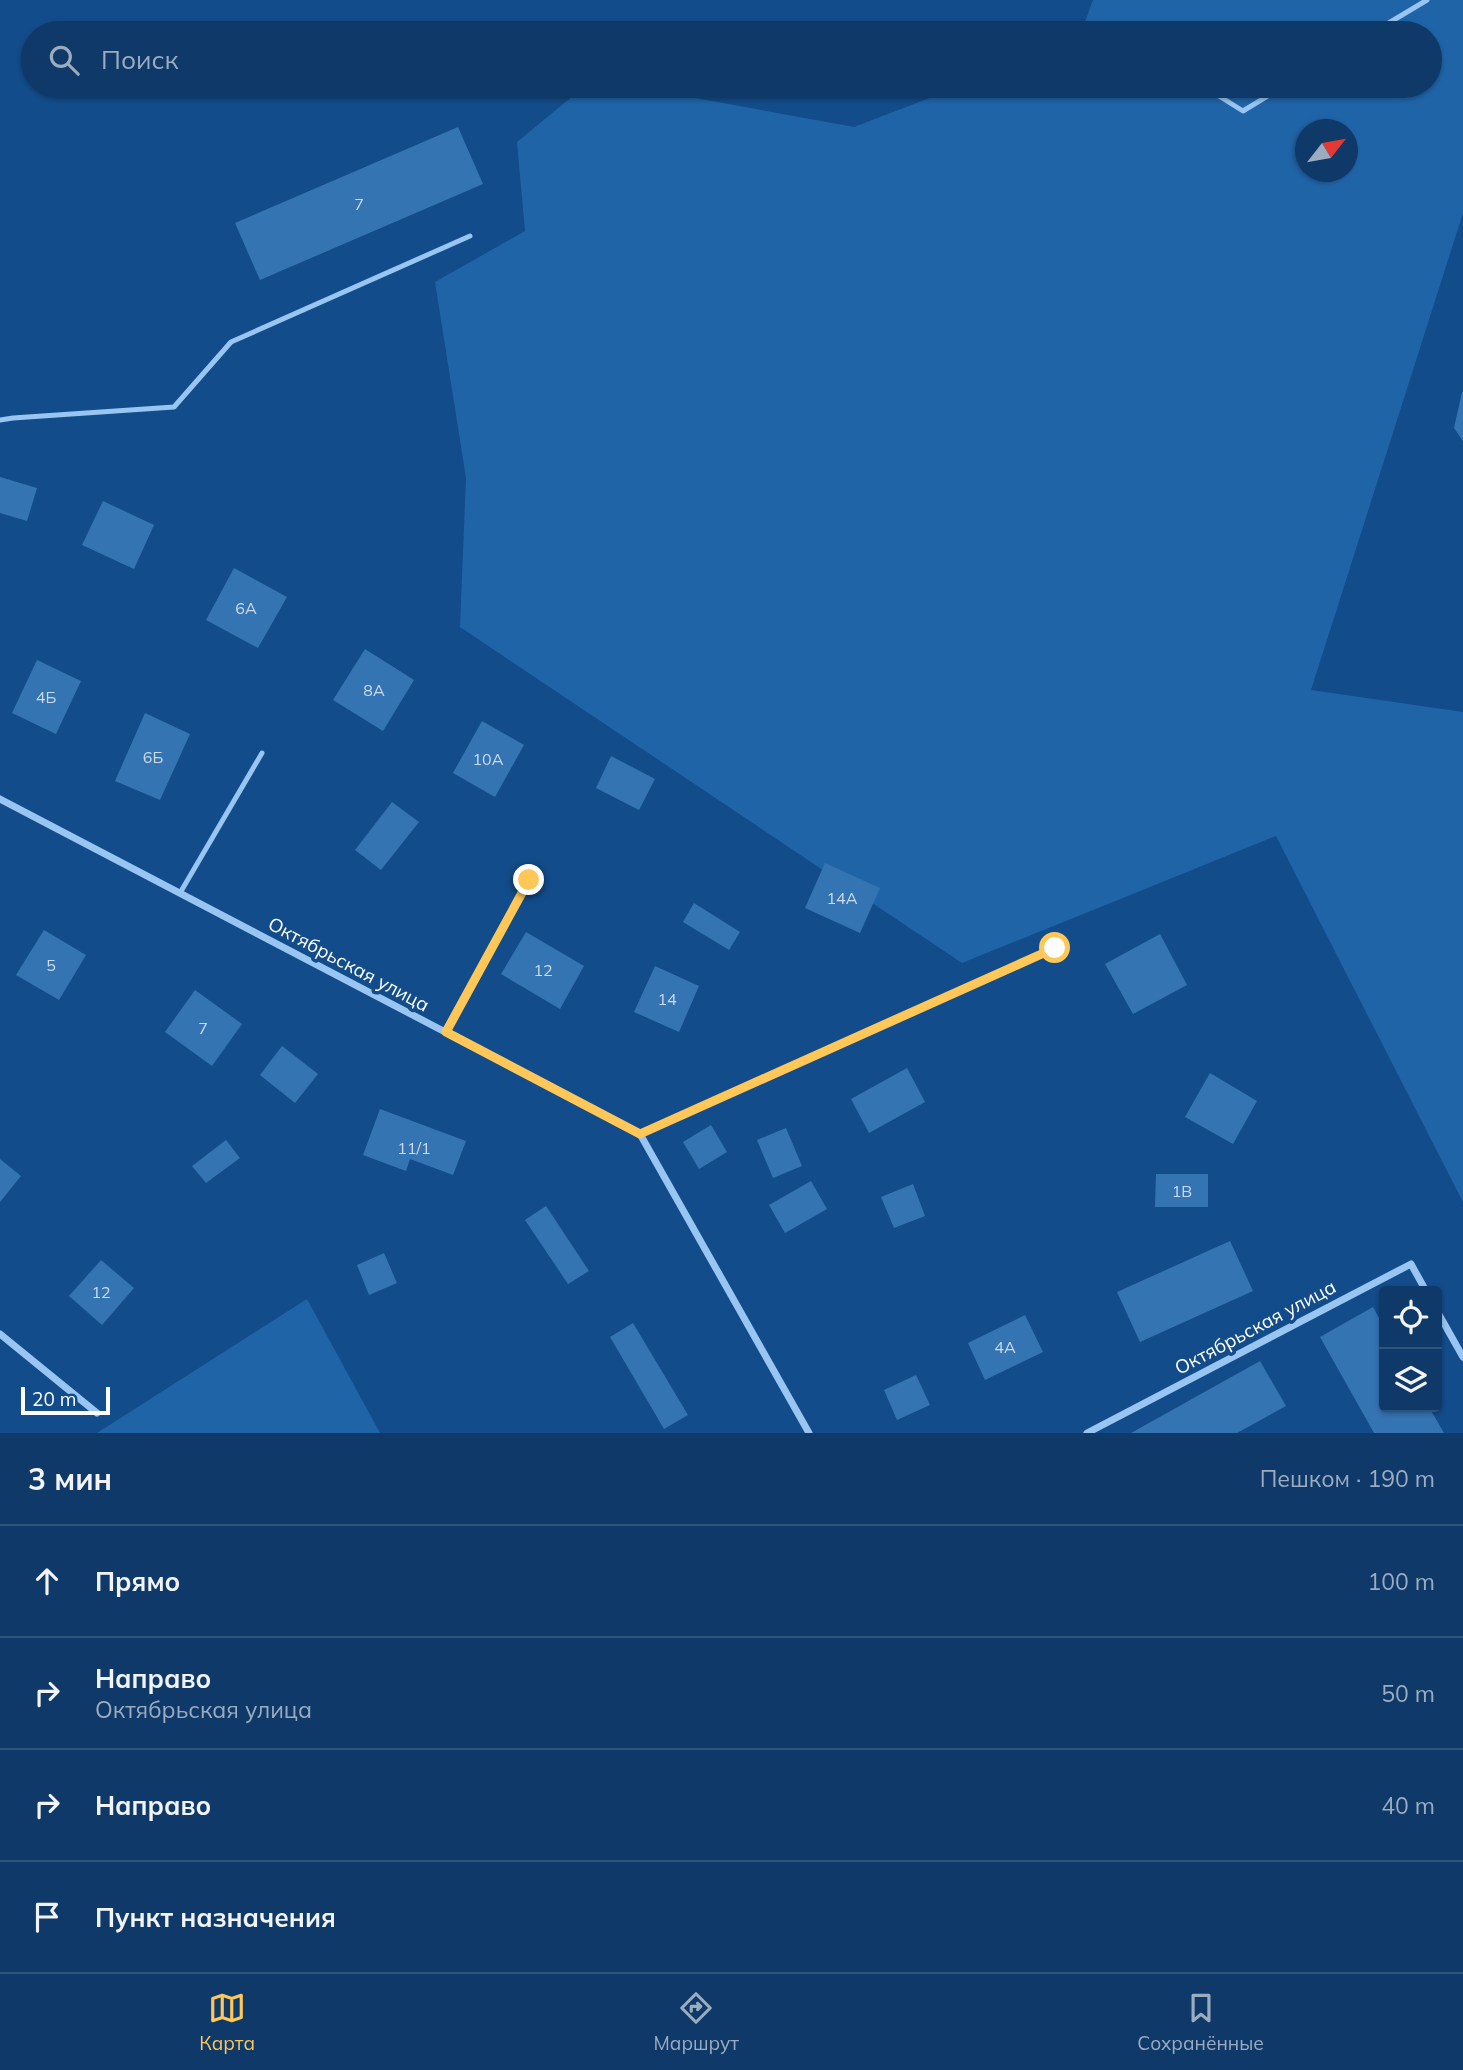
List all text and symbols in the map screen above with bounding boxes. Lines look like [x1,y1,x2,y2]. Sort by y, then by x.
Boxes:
search box [21,21,1442,98]
icon: search [45,41,83,79]
text: Поиск [101,43,179,76]
north arrow [1295,119,1358,182]
house number: 7 [354,194,364,214]
house number: 6А [235,598,257,618]
house number: 8А [363,680,385,700]
house number: 4Б [36,687,56,707]
house number: 6Б [143,747,163,767]
house number: 10А [473,749,504,769]
route end [513,864,544,895]
house number: 14А [827,888,858,908]
street label: Октябрьская улица [264,911,434,1017]
route start [1039,932,1070,963]
house number: 5 [46,955,56,975]
house number: 12 [533,960,553,980]
house number: 14 [657,989,677,1009]
house number: 7 [198,1018,208,1038]
house number: 11/1 [397,1138,431,1158]
house number: 1В [1172,1181,1192,1201]
street label: Октябрьская улица [1170,1274,1340,1380]
house number: 12 [91,1282,111,1302]
map controls [1379,1286,1442,1412]
button: locate [1379,1286,1442,1349]
house number: 4А [994,1337,1016,1357]
button: layers [1379,1349,1442,1412]
scale bar [21,1384,110,1416]
text: 20 m [32,1387,76,1411]
text: 3 мин [28,1460,112,1498]
text: Пешком · 190 m [1260,1464,1435,1493]
icon: ahead [28,1562,66,1600]
text: Прямо [95,1565,180,1598]
text: 100 m [1367,1567,1435,1596]
text: Направо [95,1662,211,1695]
icon: right [28,1674,66,1712]
text: 50 m [1381,1679,1435,1708]
text: Октябрьская улица [95,1695,312,1724]
icon: right [28,1786,66,1824]
text: Направо [95,1789,211,1822]
text: 40 m [1381,1791,1435,1820]
icon: arrive [28,1898,66,1936]
text: Пункт назначения [95,1901,336,1934]
tab: Карта [199,1989,255,2055]
tab: Маршрут [653,1989,739,2055]
tab: Сохранённые [1137,1989,1264,2055]

